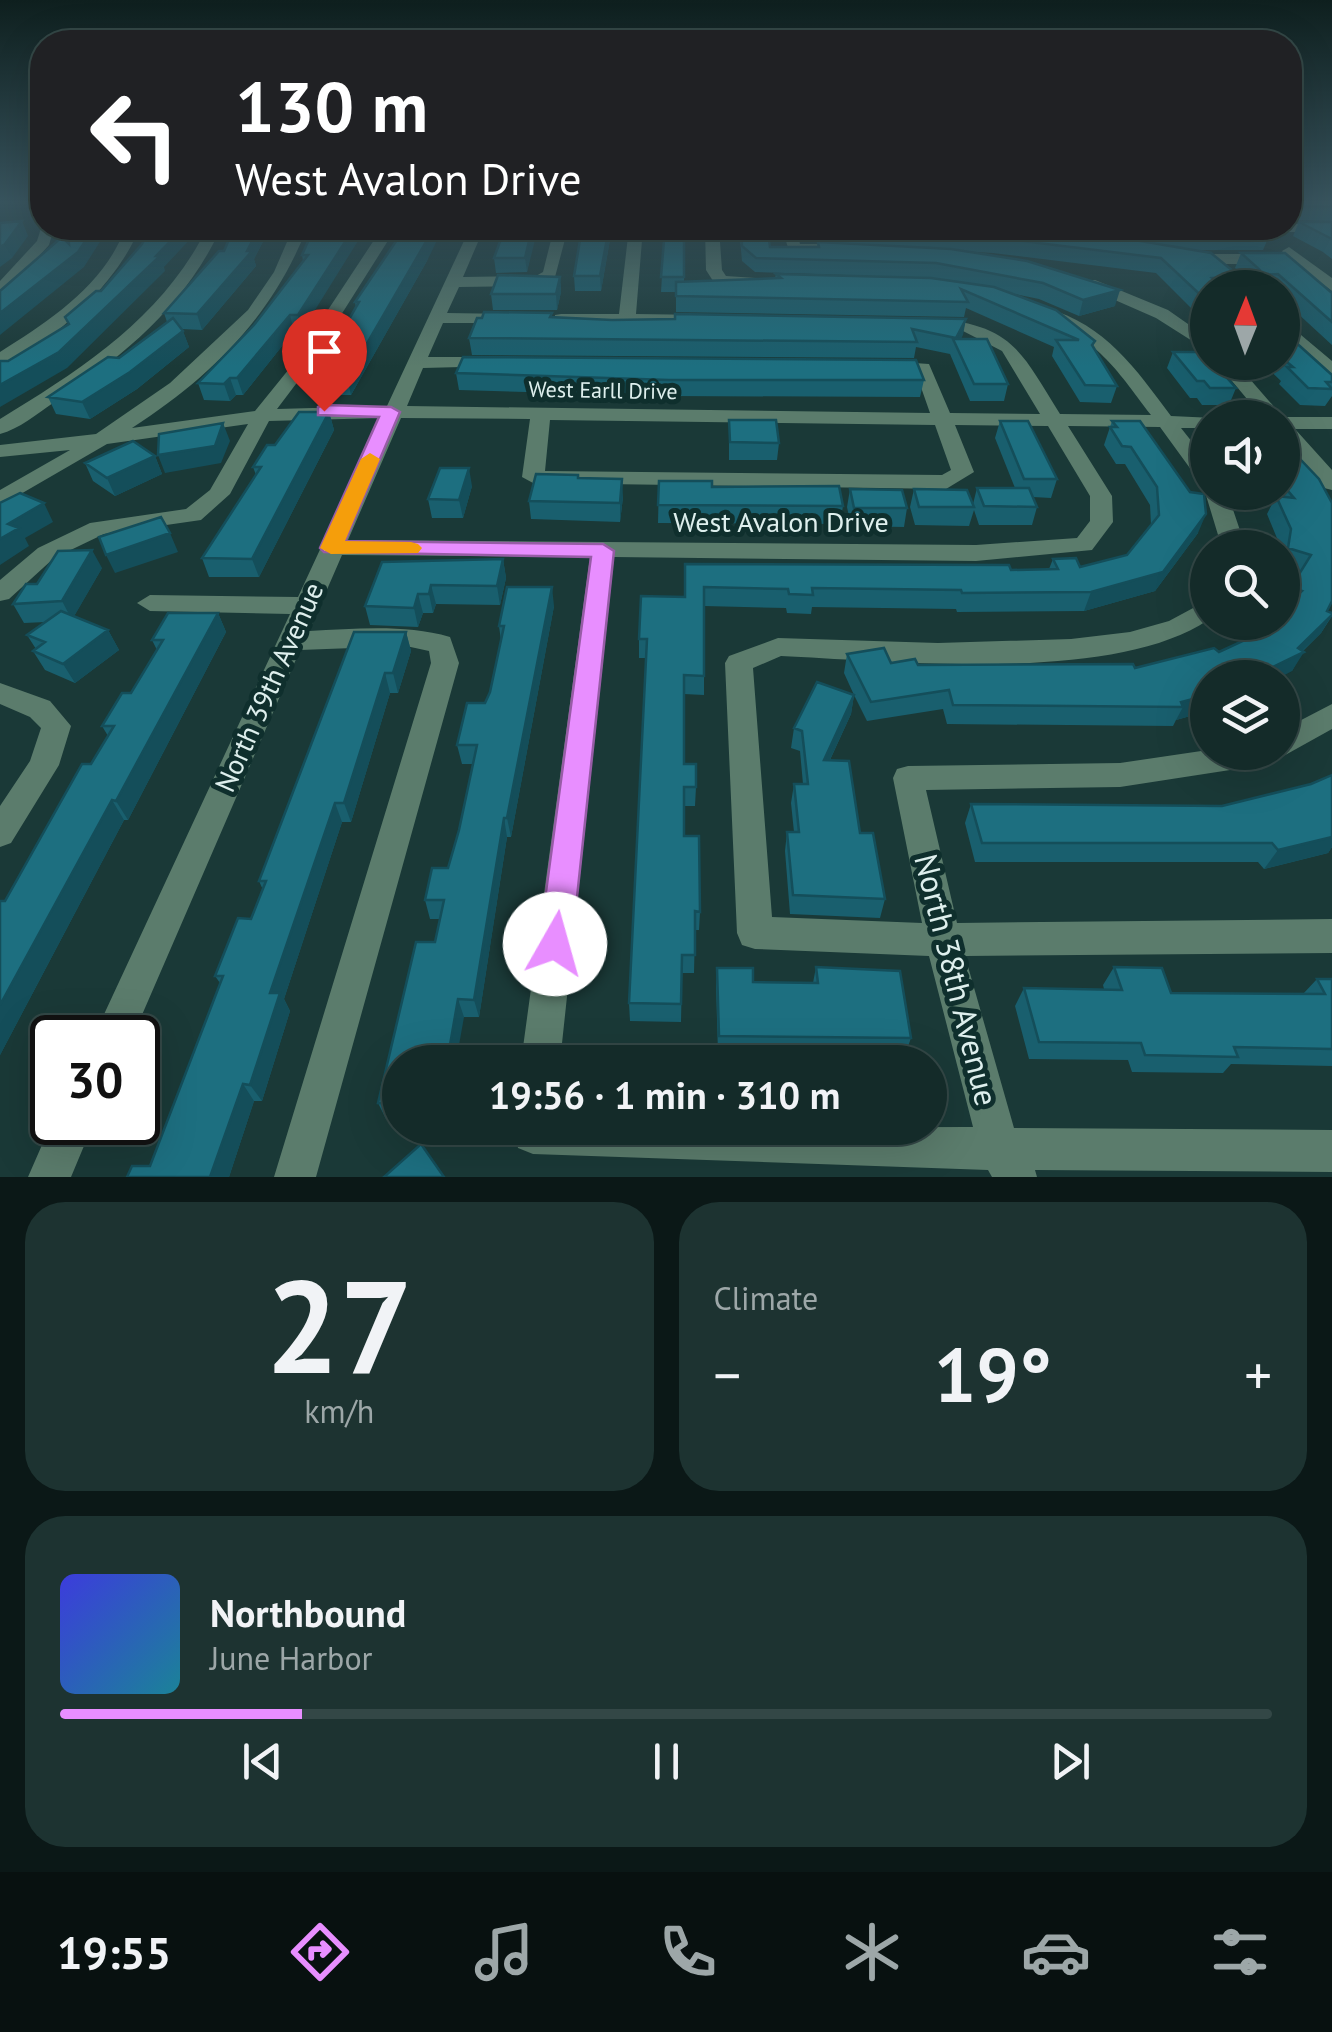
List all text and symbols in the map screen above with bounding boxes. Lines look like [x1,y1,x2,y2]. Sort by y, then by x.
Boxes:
text: 130 m [235,61,428,151]
icon: left [70,70,200,200]
text: West Avalon Drive [235,149,582,207]
north arrow [1190,270,1300,380]
map controls [1190,270,1300,770]
pin [282,309,367,412]
icon: arrive [297,324,352,379]
street label: West Earll Drive [528,375,678,405]
button: sound [1190,400,1300,510]
street label: West Avalon Drive [673,503,889,540]
button: search [1190,530,1300,640]
street label: North 39th Avenue [206,576,331,797]
button: layers [1190,660,1300,770]
street label: North 38th Avenue [905,849,1009,1110]
position arrow [503,892,607,996]
speed limit sign: 30 [30,1015,160,1145]
text: 19:56 · 1 min · 310 m [489,1070,840,1119]
text: 27 [266,1241,413,1409]
text: Climate [714,1277,818,1319]
text: 19° [934,1326,1052,1423]
text: − [714,1339,741,1410]
text: + [1244,1339,1272,1410]
text: km/h [304,1390,374,1432]
text: Northbound [210,1588,406,1637]
text: June Harbor [210,1637,372,1679]
icon: previous [235,1734,290,1789]
icon: pause [639,1734,694,1789]
icon: next [1043,1734,1098,1789]
icon: directions [285,1917,355,1987]
icon: music [469,1917,539,1987]
icon: phone [653,1917,723,1987]
icon: climate [837,1917,907,1987]
icon: car [1021,1917,1091,1987]
icon: filters [1205,1917,1275,1987]
text: 19:55 [57,1923,171,1981]

